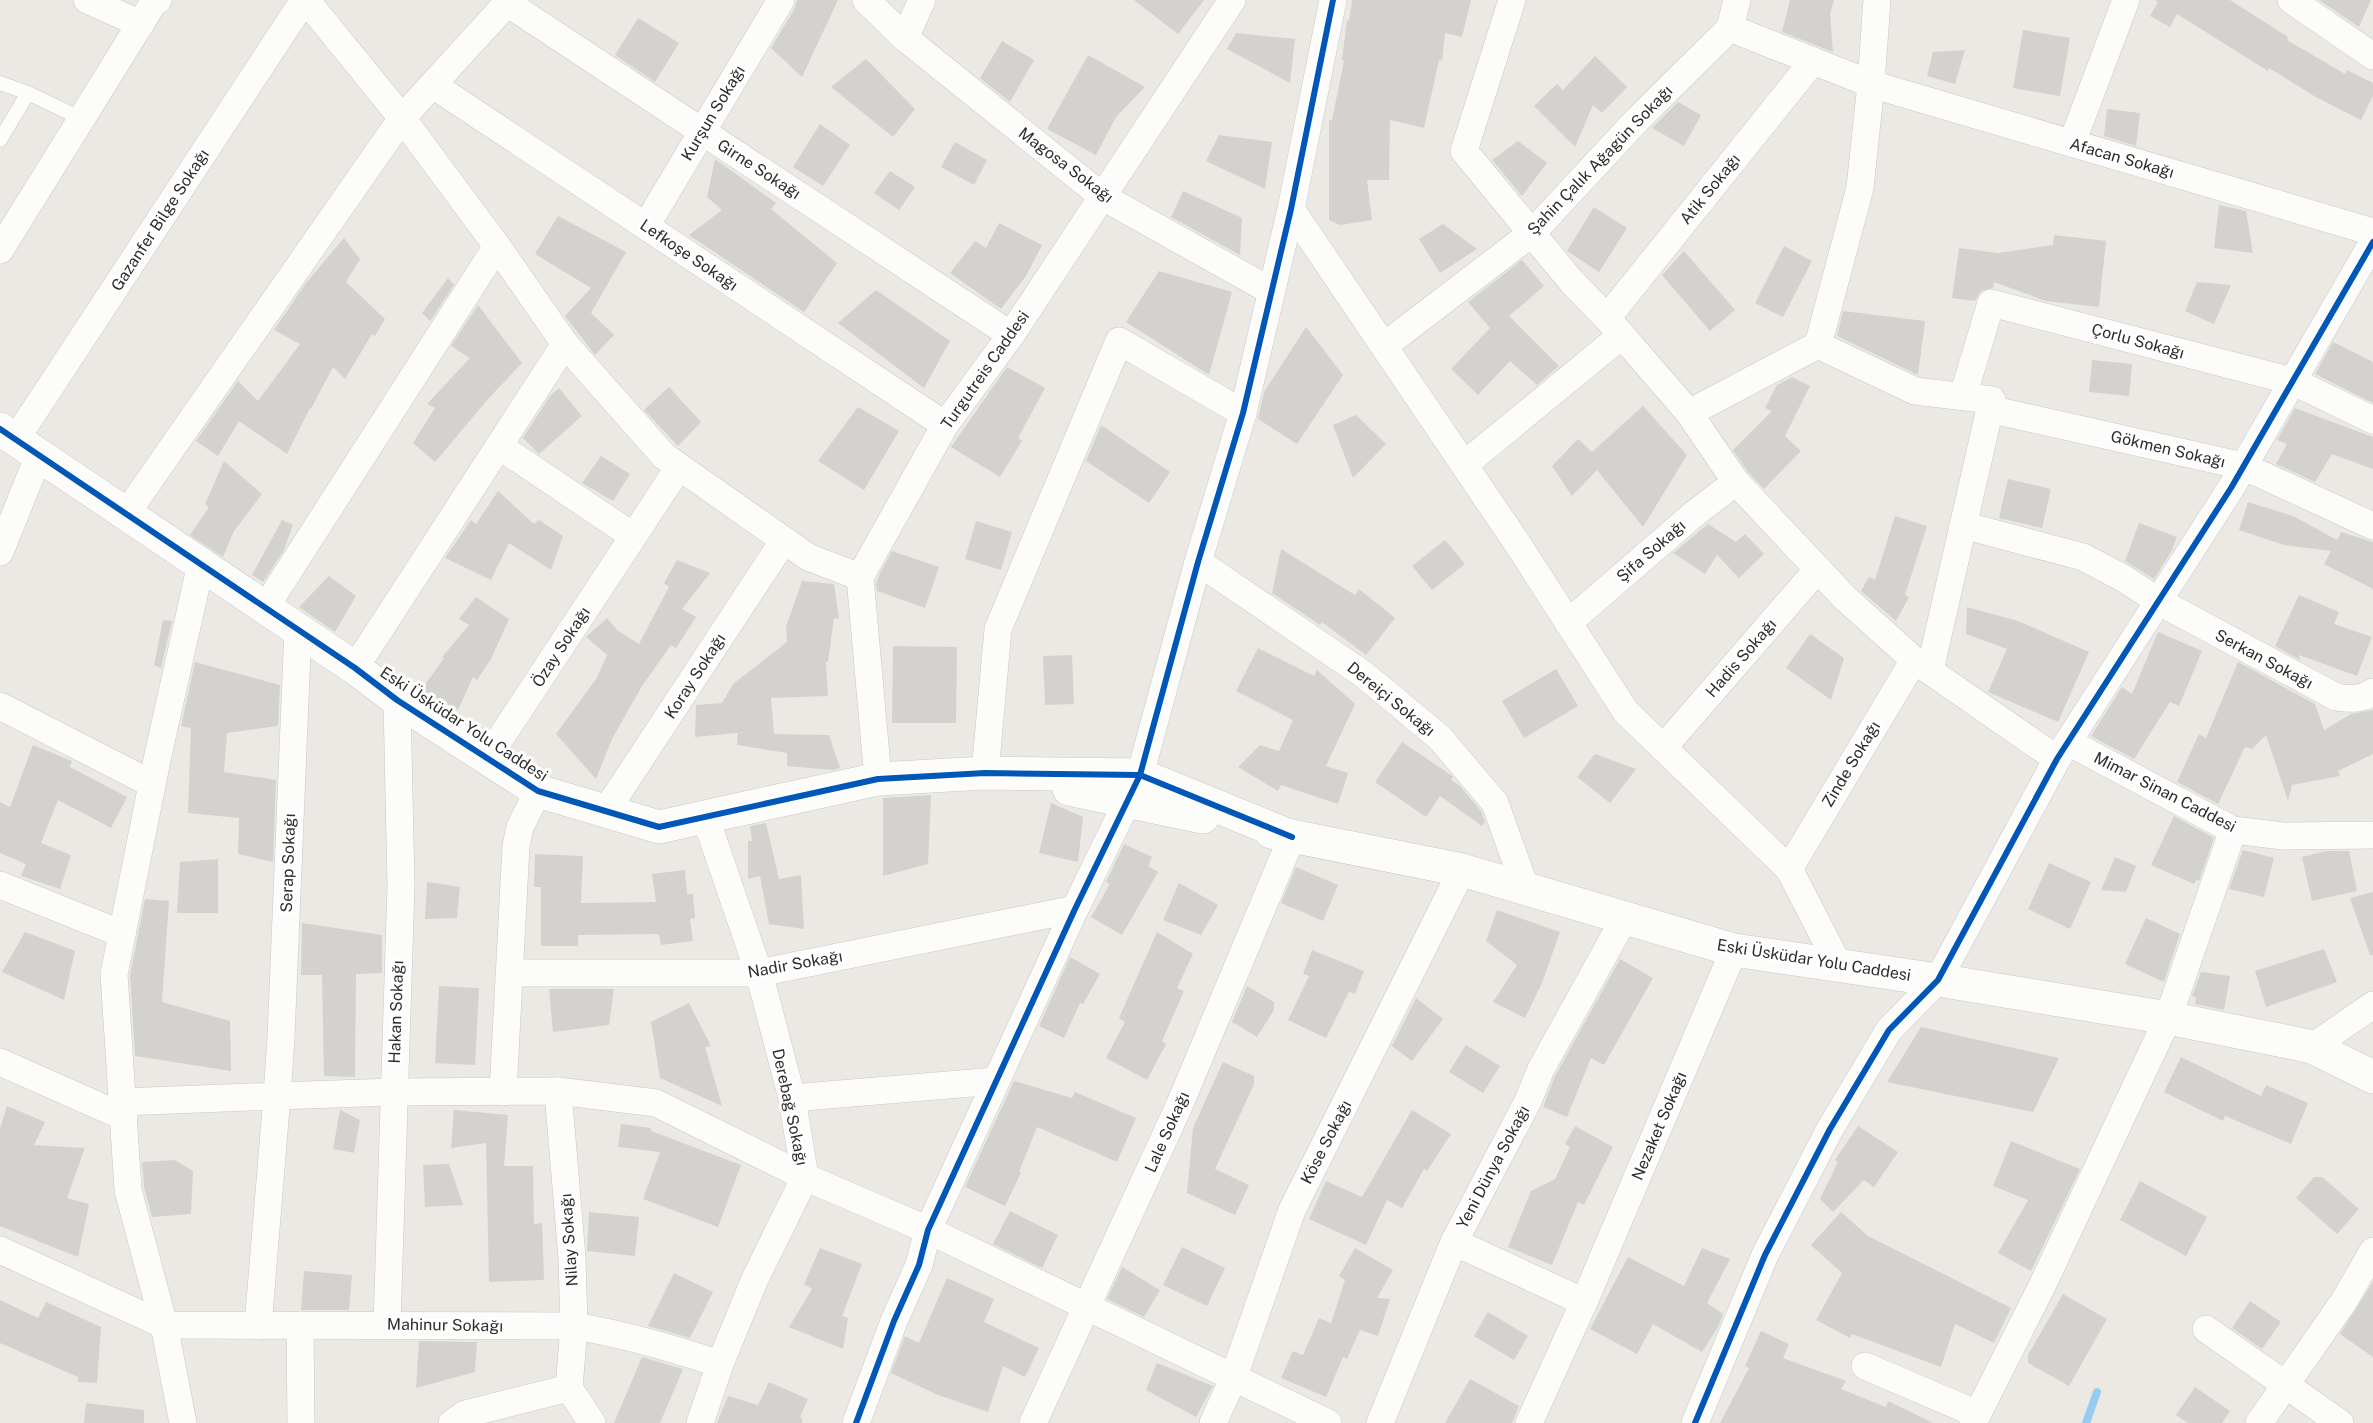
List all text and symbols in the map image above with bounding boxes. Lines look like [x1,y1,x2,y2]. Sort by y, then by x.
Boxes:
street label: Kurşun Sokağı [677,62,749,164]
street label: Şahin Çalık Ağagün Sokağı [1524,81,1676,239]
street label: Magosa Sokağı [1015,123,1117,207]
street label: Afacan Sokağı [2068,134,2176,182]
street label: Girne Sokağı [714,135,804,203]
street label: Gazanfer Bilge Sokağı [107,146,213,294]
street label: Atik Sokağı [1676,150,1744,228]
street label: Lefkoşe Sokağı [637,215,741,295]
street label: Turgutreis Caddesi [937,307,1033,433]
street label: Çorlu Sokağı [2090,319,2186,363]
street label: Gökmen Sokağı [2109,427,2227,471]
street label: Şifa Sokağı [1613,516,1689,586]
street label: Özay Sokağı [527,603,594,691]
street label: Hadis Sokağı [1702,615,1780,701]
street label: Serkan Sokağı [2212,625,2316,693]
street label: Koray Sokağı [660,630,730,722]
street label: Dereiçi Sokağı [1343,658,1439,740]
street label: Eski Üsküdar Yolu Caddesi [377,662,552,785]
street label: Zinde Sokağı [1818,718,1884,810]
street label: Mimar Sinan Caddesi [2091,748,2239,836]
street label: Serap Sokağı [277,813,299,913]
street label: Eski Üsküdar Yolu Caddesi [1716,934,1912,985]
street label: Nadir Sokağı [746,946,844,982]
street label: Hakan Sokağı [385,960,407,1064]
street label: Derebağ Sokağı [768,1047,812,1167]
street label: Nezaket Sokağı [1628,1069,1690,1183]
street label: Lale Sokağı [1141,1089,1193,1175]
street label: Köse Sokağı [1297,1097,1355,1187]
street label: Yeni Dünya Sokağı [1453,1102,1533,1232]
street label: Nilay Sokağı [556,1193,582,1287]
street label: Mahinur Sokağı [387,1314,503,1336]

